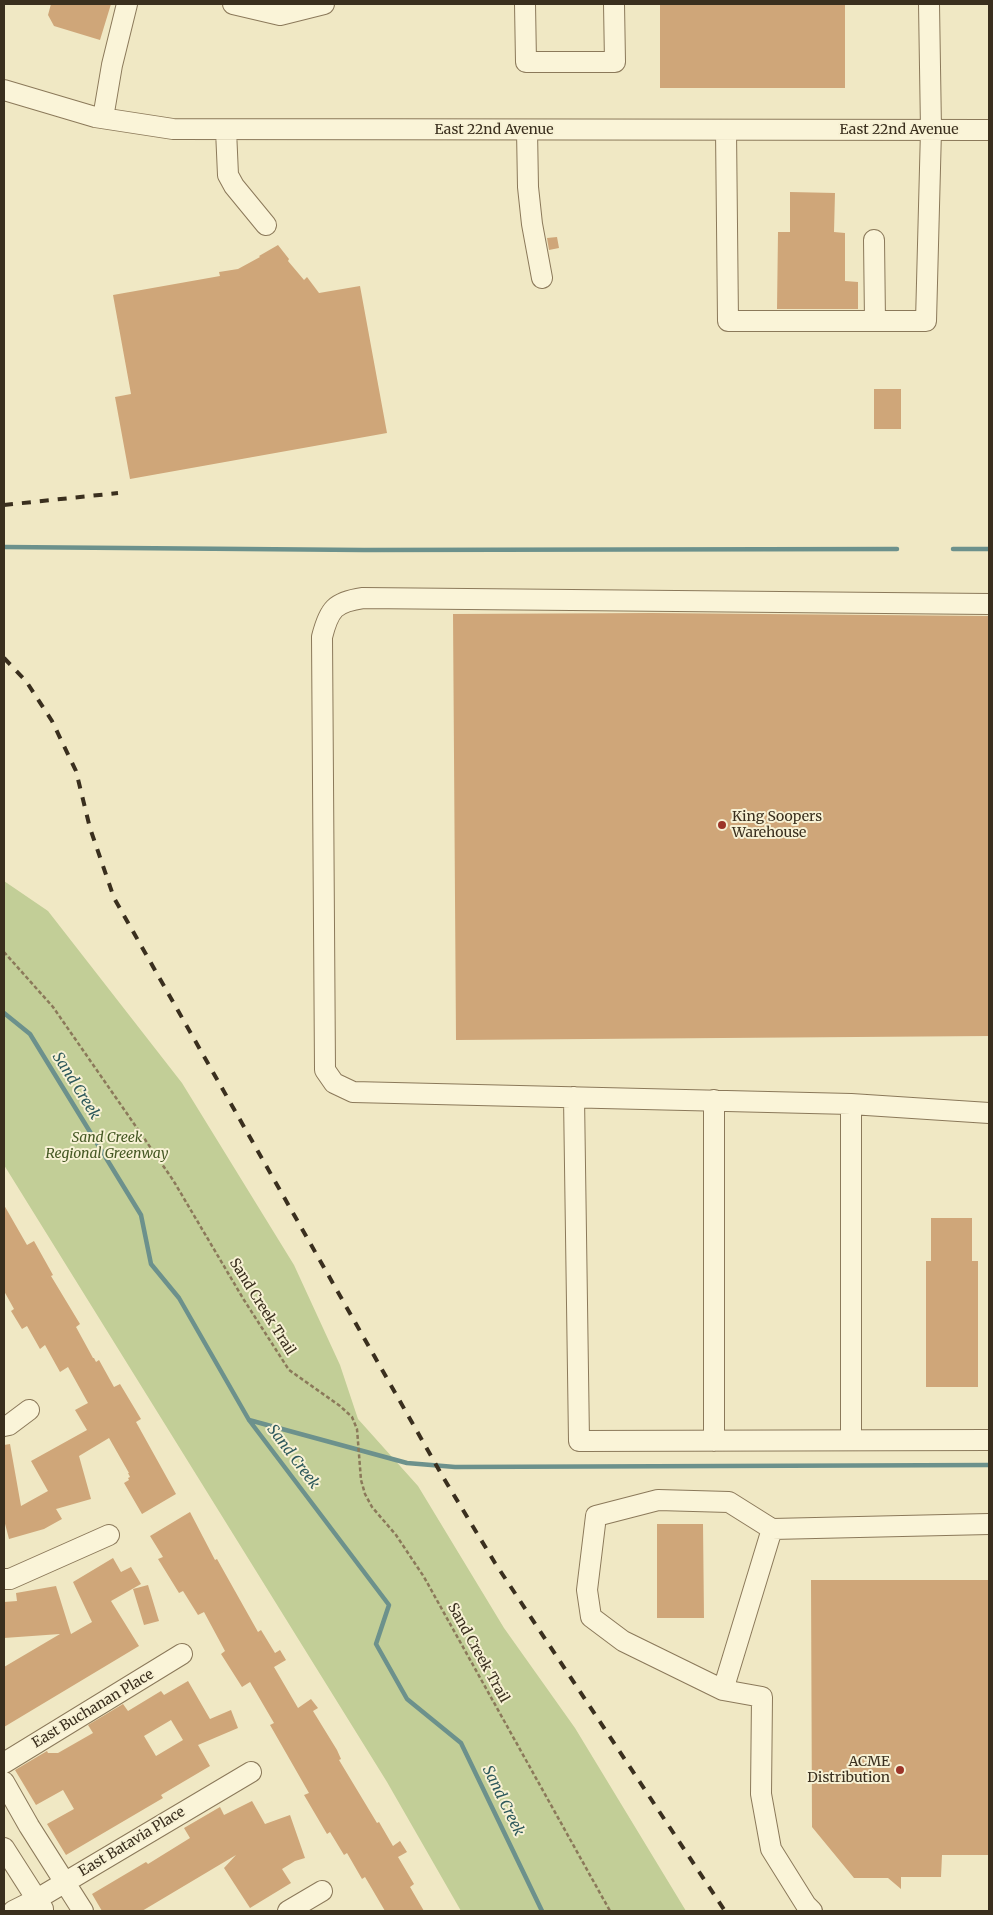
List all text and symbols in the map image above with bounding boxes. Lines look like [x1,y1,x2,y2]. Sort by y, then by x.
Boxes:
street label: East 22nd Avenue [434,122,554,138]
street label: East 22nd Avenue [839,122,959,138]
place label: King Soopers Warehouse [732,809,822,842]
marker: King Soopers Warehouse [716,819,728,831]
water label: Sand Creek [48,1049,104,1123]
park label: Sand Creek Regional Greenway [46,1130,168,1162]
street label: Sand Creek Trail [225,1255,299,1359]
water label: Sand Creek [263,1421,323,1493]
street label: Sand Creek Trail [444,1600,512,1706]
street label: East Buchanan Place [29,1666,157,1752]
place label: ACME Distribution [807,1754,890,1786]
water label: Sand Creek [478,1763,528,1839]
marker: ACME Distribution [894,1764,906,1776]
street label: East Batavia Place [76,1804,188,1880]

